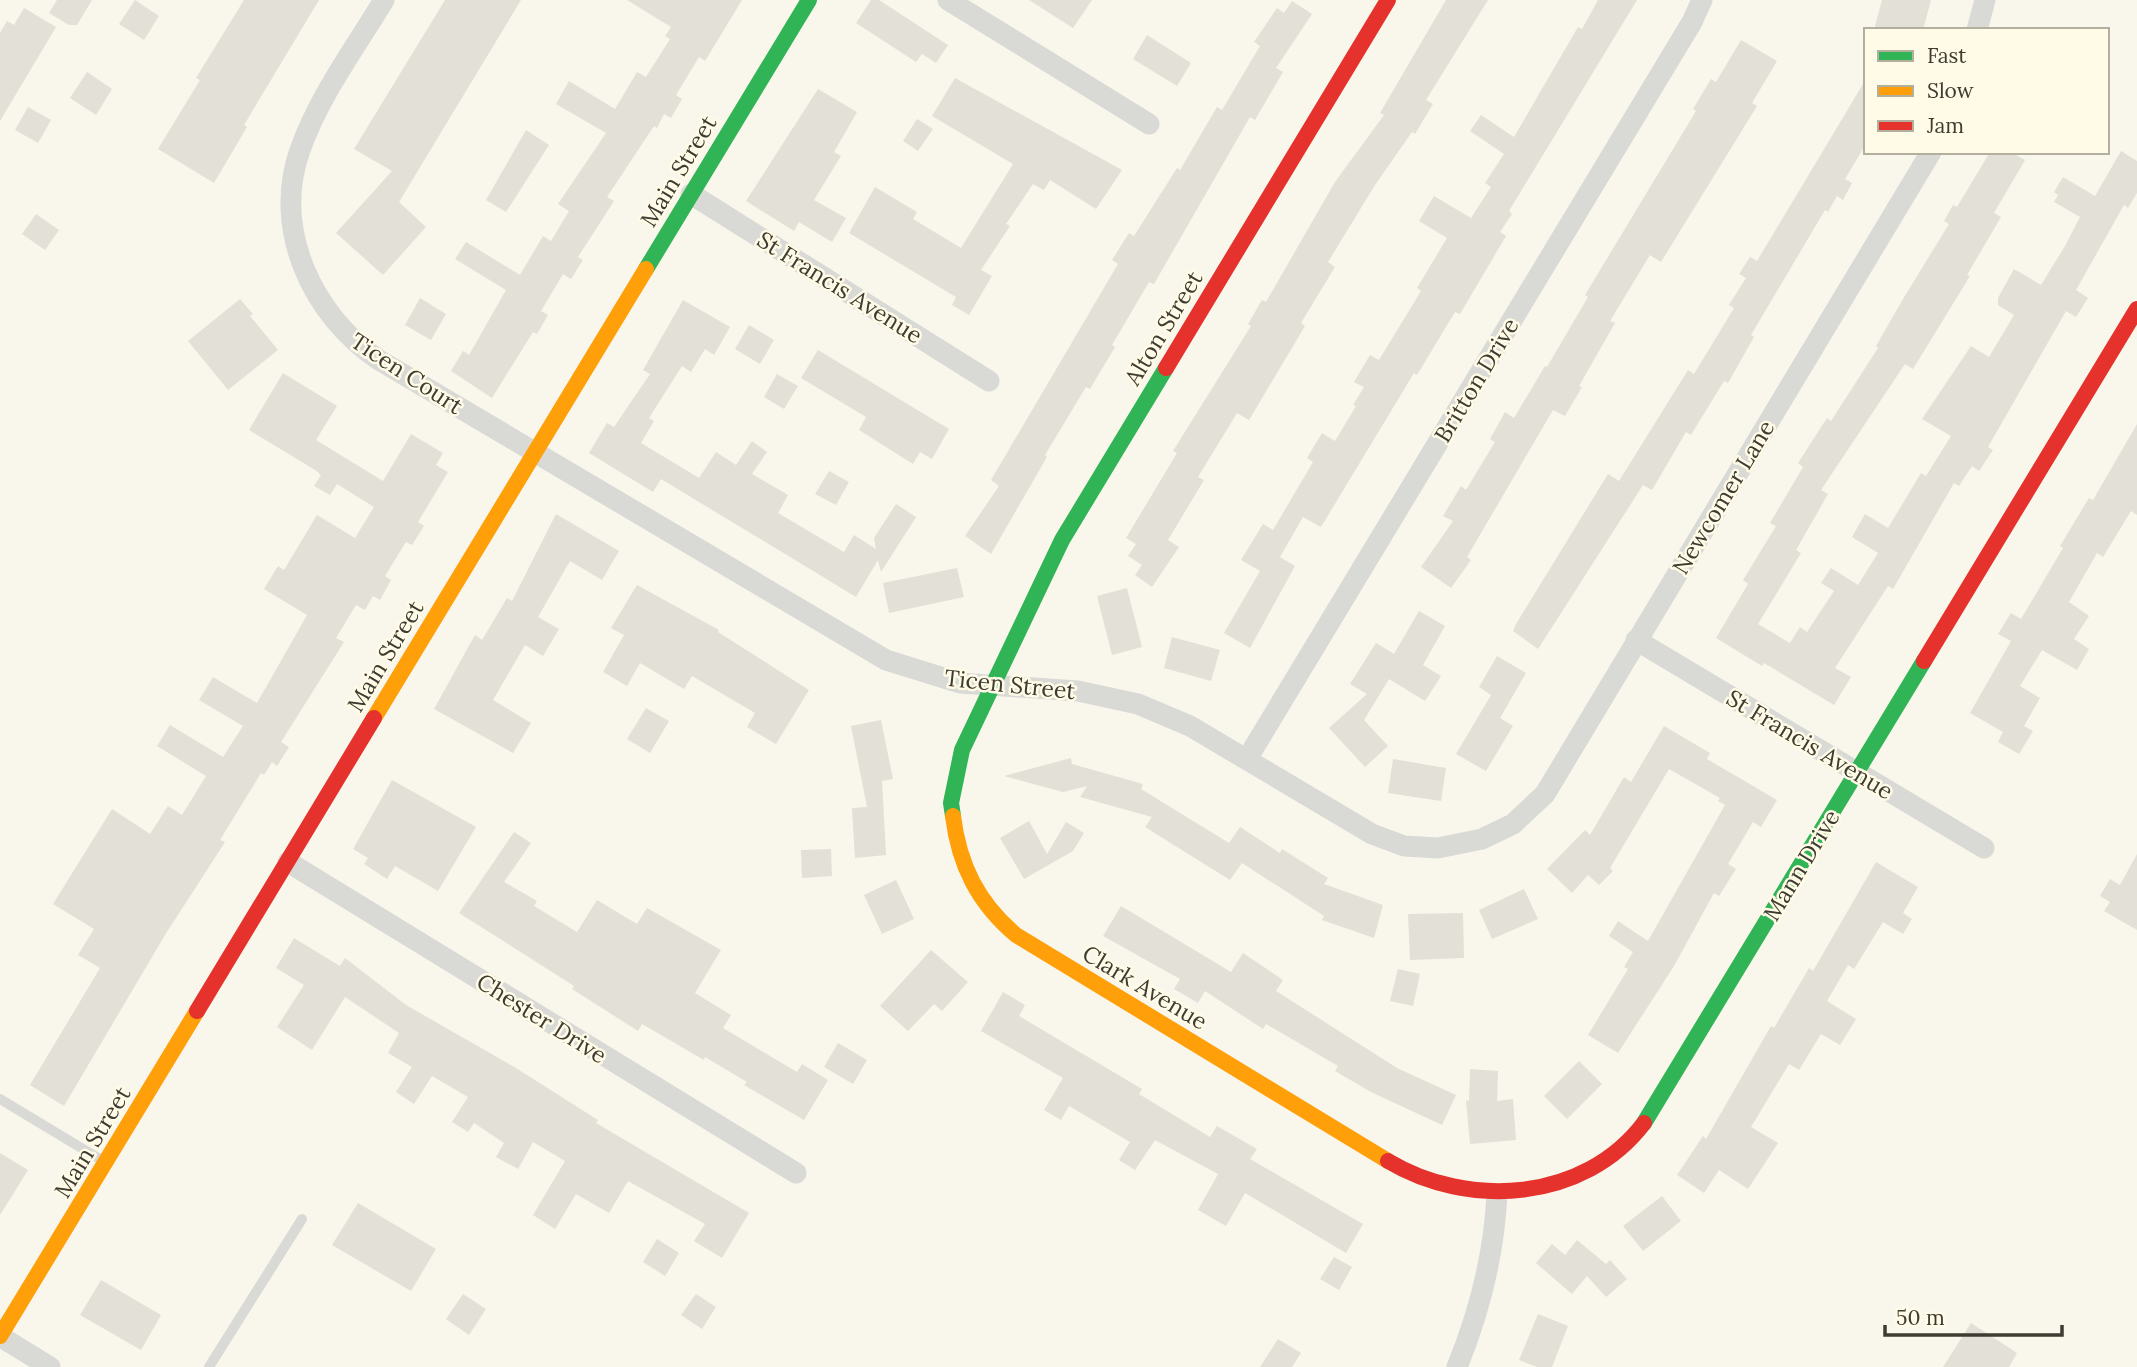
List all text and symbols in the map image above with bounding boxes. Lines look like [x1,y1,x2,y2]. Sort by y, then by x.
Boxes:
legend [1864,28,2109,154]
text: Fast [1927,42,1967,69]
text: Slow [1927,77,1974,104]
street label: Main Street [633,110,723,232]
text: Jam [1926,112,1964,139]
street label: St Francis Avenue [752,225,928,349]
street label: Alton Street [1117,265,1208,391]
street label: Britton Drive [1428,313,1524,447]
street label: Ticen Court [345,326,469,420]
street label: Newcomer Lane [1666,415,1780,579]
street label: Main Street [340,595,430,717]
street label: Ticen Street [943,663,1077,705]
street label: St Francis Avenue [1721,683,1899,805]
street label: Mann Drive [1757,804,1845,926]
street label: Clark Avenue [1077,938,1213,1036]
street label: Chester Drive [472,967,612,1069]
street label: Main Street [47,1081,137,1203]
scale bar [1885,1294,2062,1338]
text: 50 m [1896,1304,1945,1331]

